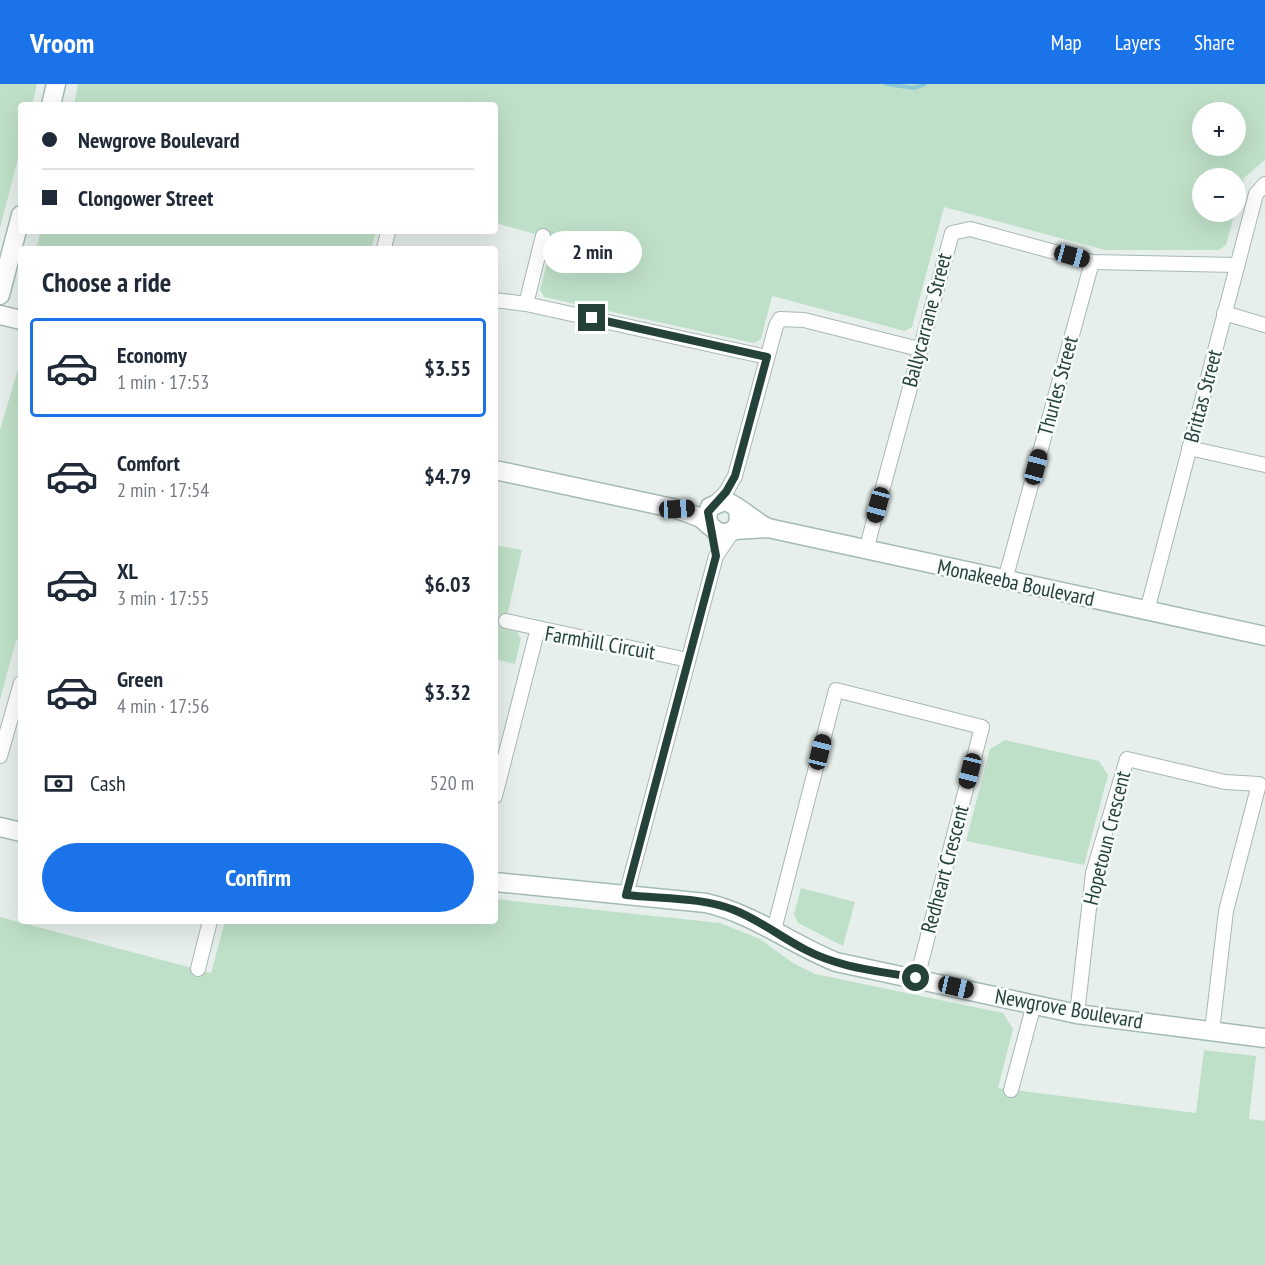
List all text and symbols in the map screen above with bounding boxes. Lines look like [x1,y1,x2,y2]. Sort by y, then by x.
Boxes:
text: Vroom [30,24,94,61]
text: Map [1051,29,1082,56]
text: Layers [1115,29,1161,56]
text: Share [1194,29,1235,56]
map controls [1192,102,1246,222]
button: + [1192,102,1246,156]
text: Newgrove Boulevard [78,126,240,154]
button: − [1192,168,1246,222]
text: Clongower Street [78,184,214,212]
callout: 2 min [542,231,642,273]
text: 2 min [572,239,613,265]
car [1052,243,1092,269]
street label: Ballycarrane Street [896,250,957,390]
text: Choose a ride [42,265,171,299]
route end [578,304,605,331]
street label: Thurles Street [1031,333,1084,439]
icon: car [45,341,99,395]
text: Economy [117,341,187,369]
street label: Brittas Street [1177,346,1228,445]
text: $3.55 [424,354,471,382]
text: 1 min · 17:53 [117,369,209,395]
car [1023,447,1049,487]
icon: car [45,449,99,503]
text: Comfort [117,449,180,477]
text: $4.79 [424,462,471,490]
text: 2 min · 17:54 [117,477,209,503]
car [865,485,891,525]
car [659,499,695,519]
street label: Monakeeba Boulevard [935,553,1097,612]
icon: car [45,557,99,611]
text: XL [117,557,138,585]
text: $6.03 [424,570,471,598]
text: 3 min · 17:55 [117,585,209,611]
street label: Farmhill Circuit [543,620,657,666]
icon: car [45,665,99,719]
text: Green [117,665,163,693]
text: $3.32 [424,678,471,706]
text: 4 min · 17:56 [117,693,209,719]
car [807,732,833,772]
car [957,751,983,791]
icon: cash [42,767,75,800]
street label: Hopetoun Crescent [1077,768,1136,908]
text: Cash [90,769,126,797]
text: 520 m [430,770,474,796]
street label: Redheart Crescent [914,802,975,936]
button: Confirm [42,843,474,912]
route start [902,964,929,991]
car [936,974,976,1000]
street label: Newgrove Boulevard [993,982,1145,1035]

